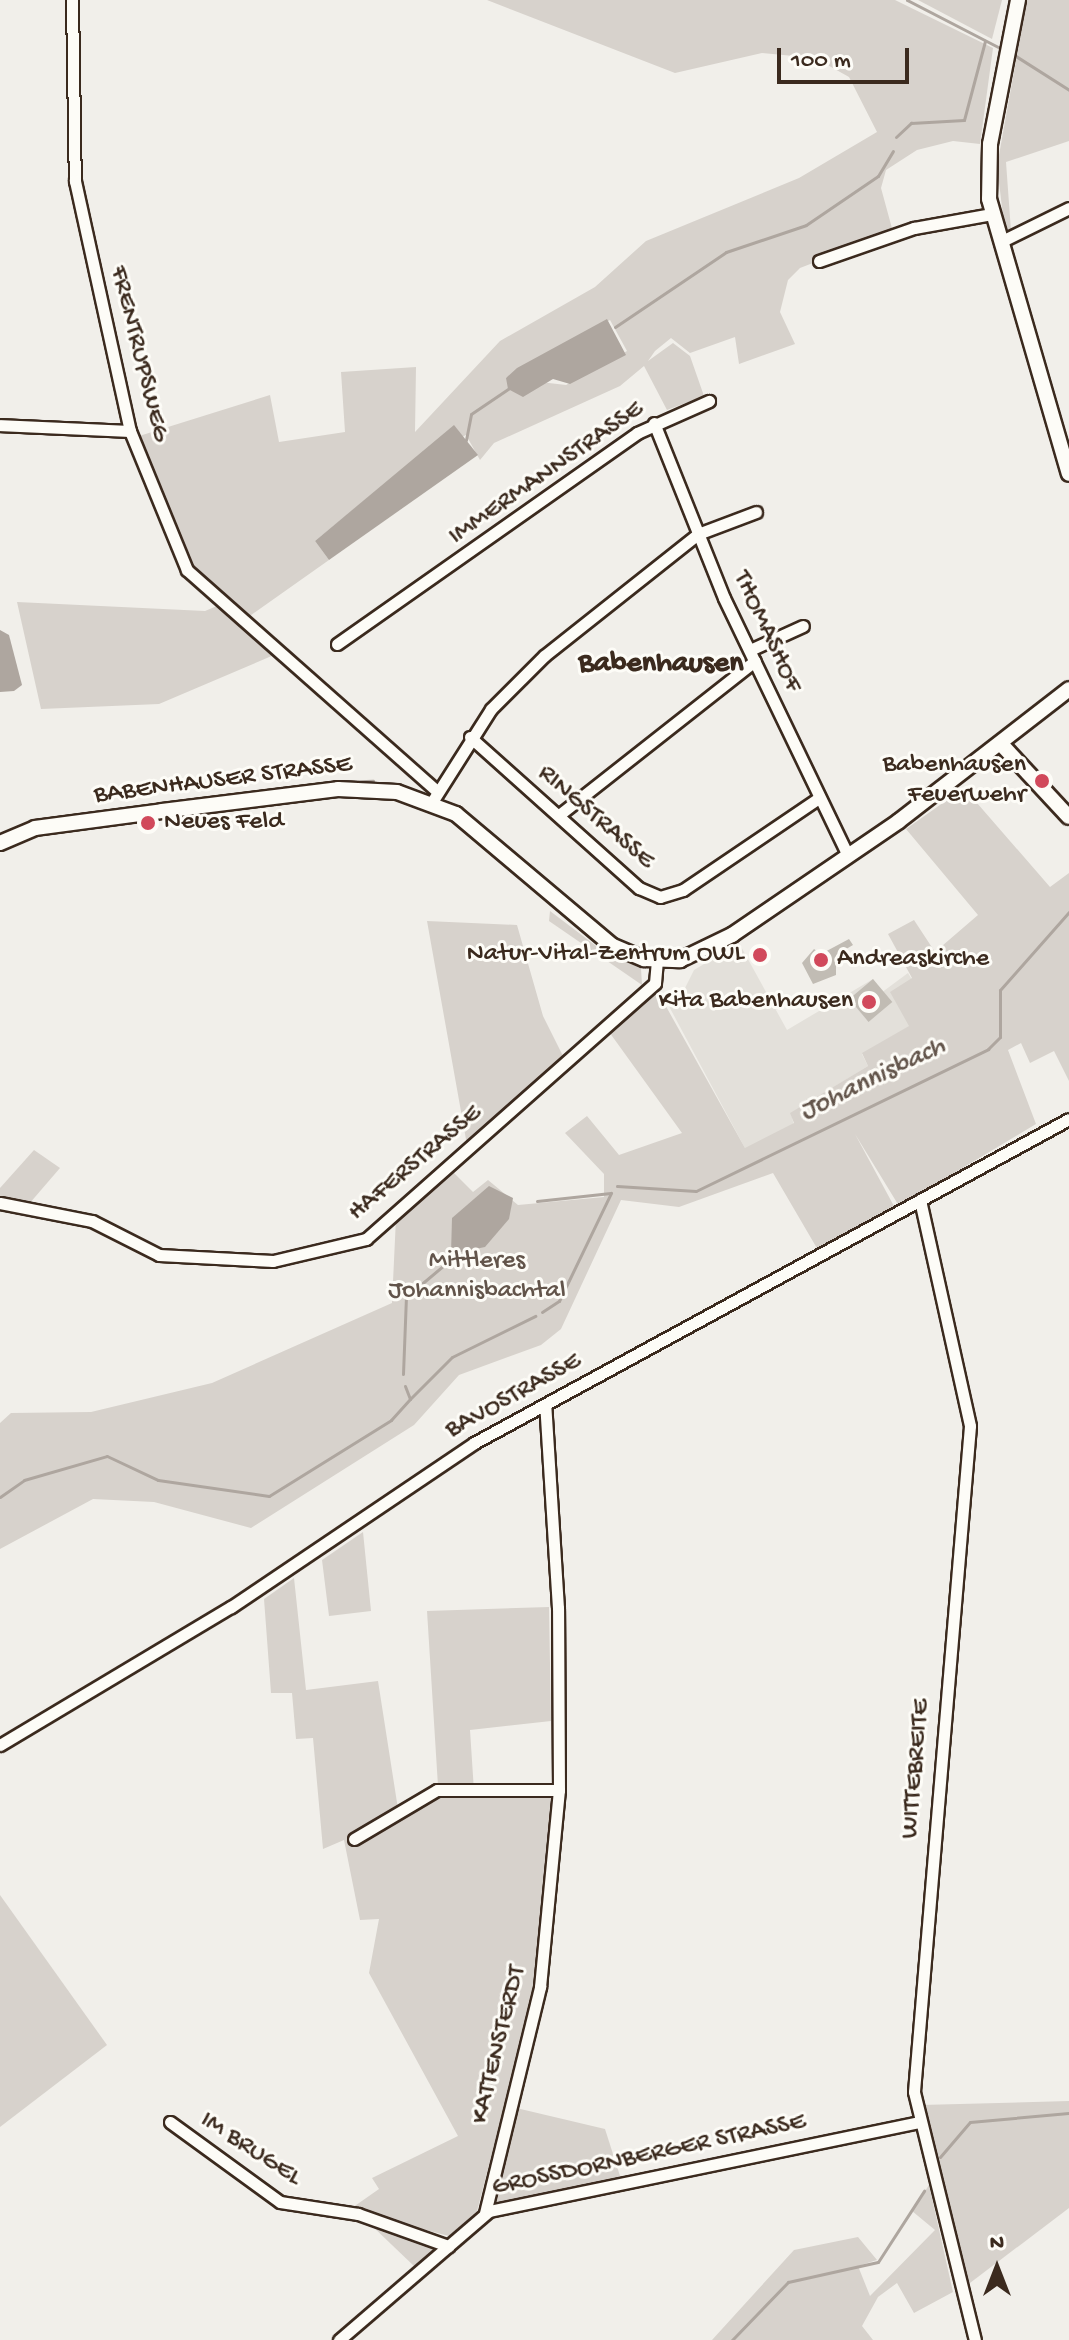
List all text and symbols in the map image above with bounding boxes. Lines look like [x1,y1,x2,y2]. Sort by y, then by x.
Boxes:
scale bar [781,32,913,82]
text: 100 m [791,47,851,76]
street label: FRENTRUPSWEG [101,263,175,445]
street label: IMMERMANNSTRASSE [444,395,650,553]
street label: THOMASHOF [724,567,808,697]
district label: Babenhausen [578,647,744,683]
street label: BABENHAUSER STRASSE [92,750,354,812]
place label: Babenhausen Feuerwehr [883,750,1026,812]
street label: RINGSTRASSE [530,759,660,877]
marker: Babenhausen Feuerwehr [1033,772,1051,790]
place label: Neues Feld [164,807,283,839]
marker: Neues Feld [139,814,157,832]
place label: Natur-Vital-Zentrum OWL [467,939,744,971]
place label: Andreaskirche [837,944,989,976]
marker: Natur-Vital-Zentrum OWL [751,946,769,964]
marker: Andreaskirche [812,951,830,969]
place label: Kita Babenhausen [659,986,853,1018]
marker: Kita Babenhausen [860,993,878,1011]
water label: Johannisbach [795,1030,951,1130]
street label: HAFERSTRASSE [343,1099,489,1229]
park label: Mittleres Johannisbachtal [388,1246,566,1308]
street label: BAVOSTRASSE [441,1347,587,1447]
street label: WITTEBREITE [895,1698,939,1840]
street label: KATTENSTERDT [465,1963,535,2127]
street label: IM BRUGEL [193,2106,307,2194]
street label: GROSSDORNBERGER STRASSE [489,2107,809,2205]
north arrow [957,2228,1037,2308]
text: N [990,2231,1004,2257]

